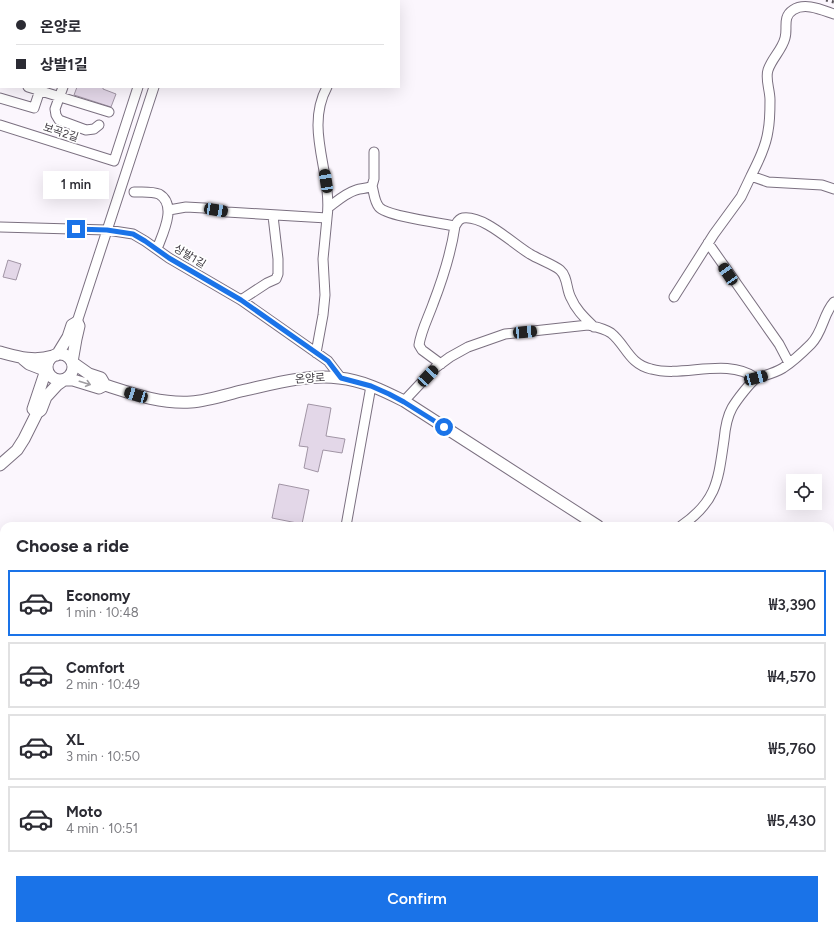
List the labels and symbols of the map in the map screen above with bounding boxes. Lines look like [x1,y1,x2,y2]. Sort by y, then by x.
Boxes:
street label: 보곡2길 [41,121,80,144]
car [318,168,334,194]
callout: 1 min [43,171,109,199]
car [203,202,229,218]
route end [67,220,85,238]
street label: 상발1길 [171,242,208,271]
car [716,261,740,287]
car [513,325,537,339]
car [415,363,441,389]
car [743,369,769,387]
street label: 온양로 [294,371,326,386]
one-way arrow [78,380,91,387]
car [123,386,149,404]
route start [435,418,453,436]

